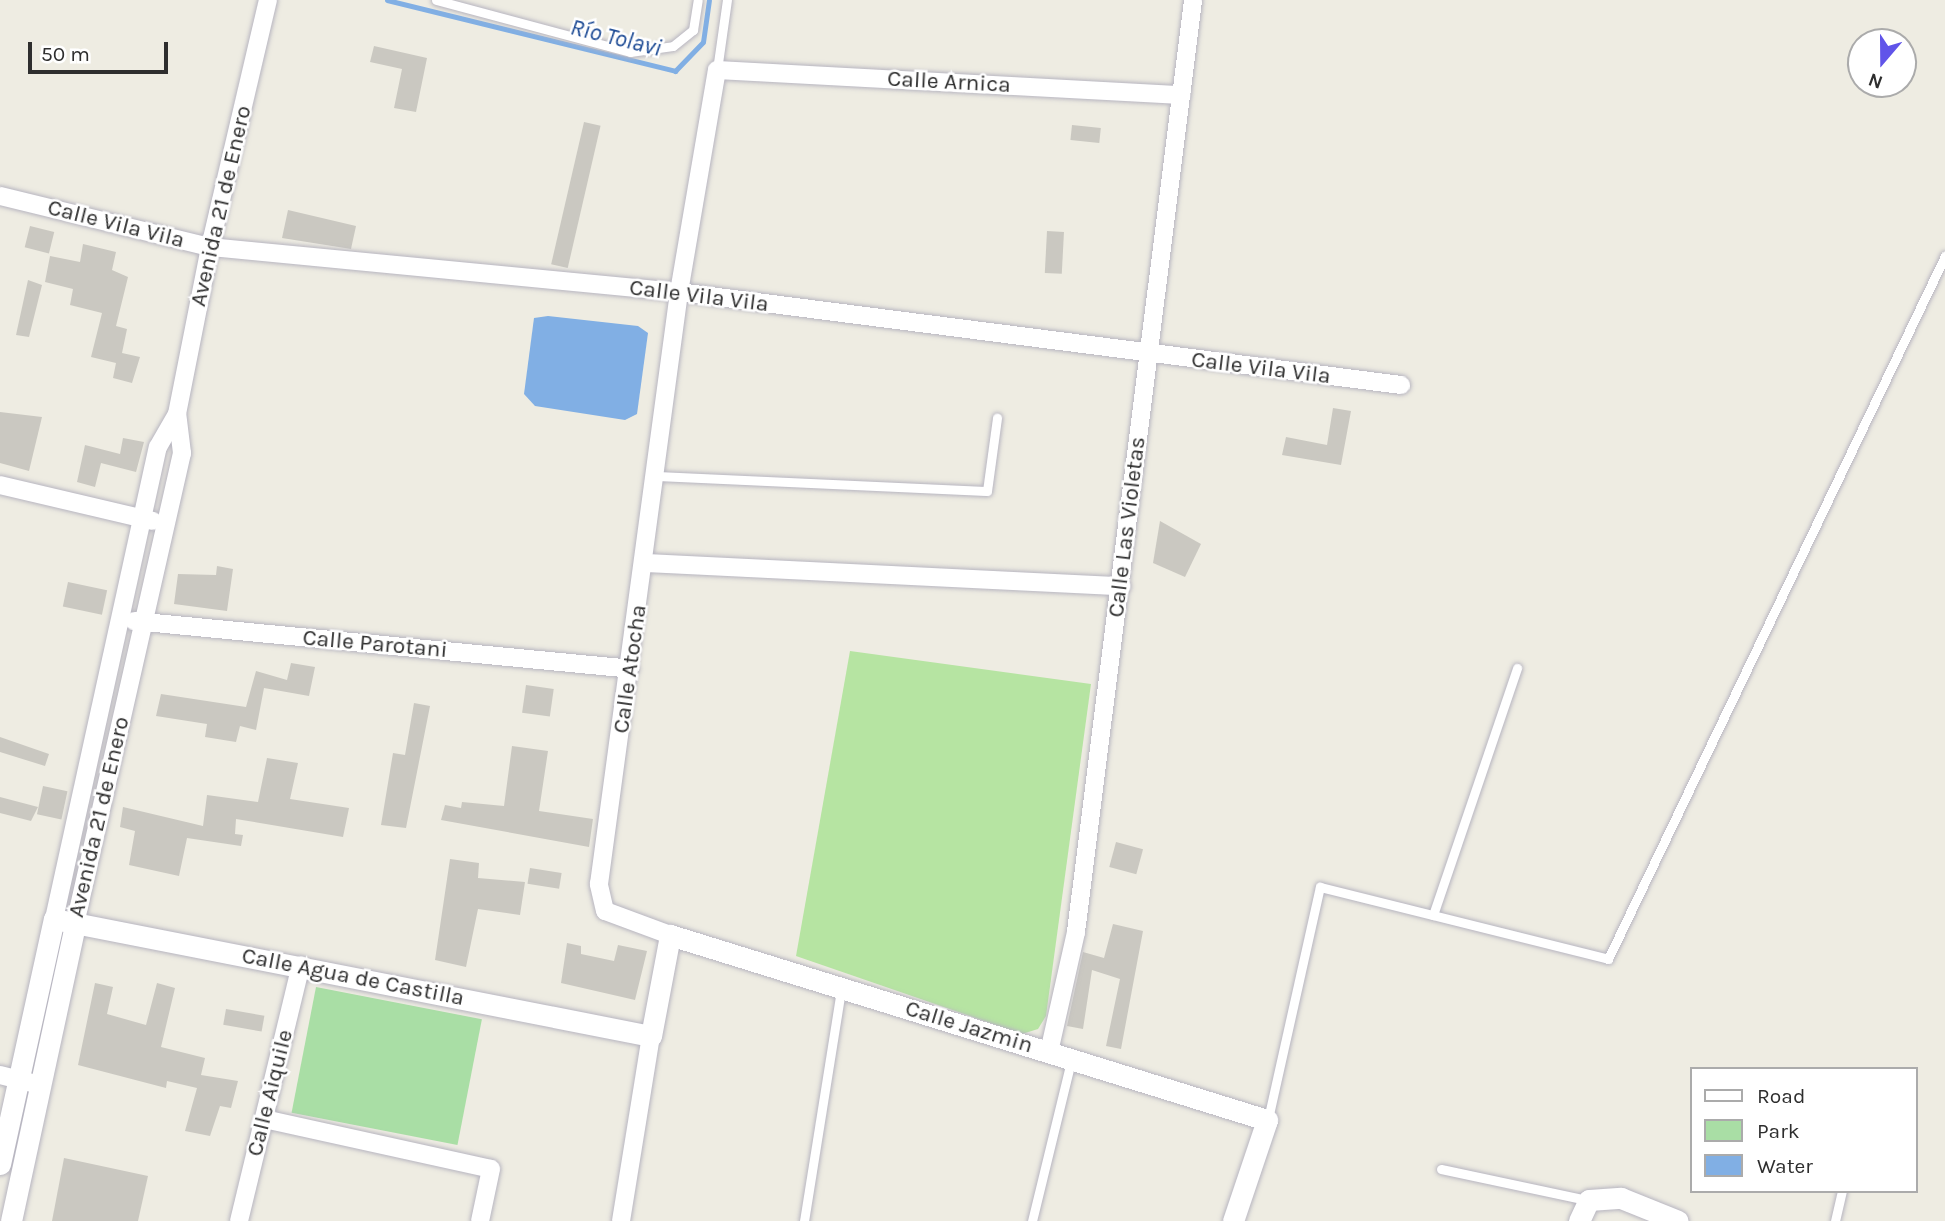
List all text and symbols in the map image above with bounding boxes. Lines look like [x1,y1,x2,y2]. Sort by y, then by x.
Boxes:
water label: Río Tolavi [567,13,665,63]
scale bar [32,28,172,72]
north arrow [1847,28,1917,98]
text: 50 m [41,42,90,66]
street label: Calle Arnica [887,65,1011,99]
text: N [1865,68,1886,94]
street label: Avenida 21 de Enero [184,103,258,309]
street label: Calle Vila Vila [45,194,187,254]
street label: Calle Vila Vila [628,274,770,318]
street label: Calle Vila Vila [1190,346,1332,390]
street label: Calle Las Violetas [1102,435,1152,619]
street label: Calle Atocha [607,603,653,735]
street label: Calle Parotani [301,624,449,664]
street label: Avenida 21 de Enero [62,714,136,920]
street label: Calle Agua de Castilla [239,942,467,1012]
street label: Calle Jazmin [902,995,1036,1059]
street label: Calle Aiquile [241,1027,299,1159]
legend [1689,1067,1917,1193]
text: Road [1757,1084,1805,1108]
text: Park [1757,1119,1800,1143]
text: Water [1757,1154,1813,1178]

